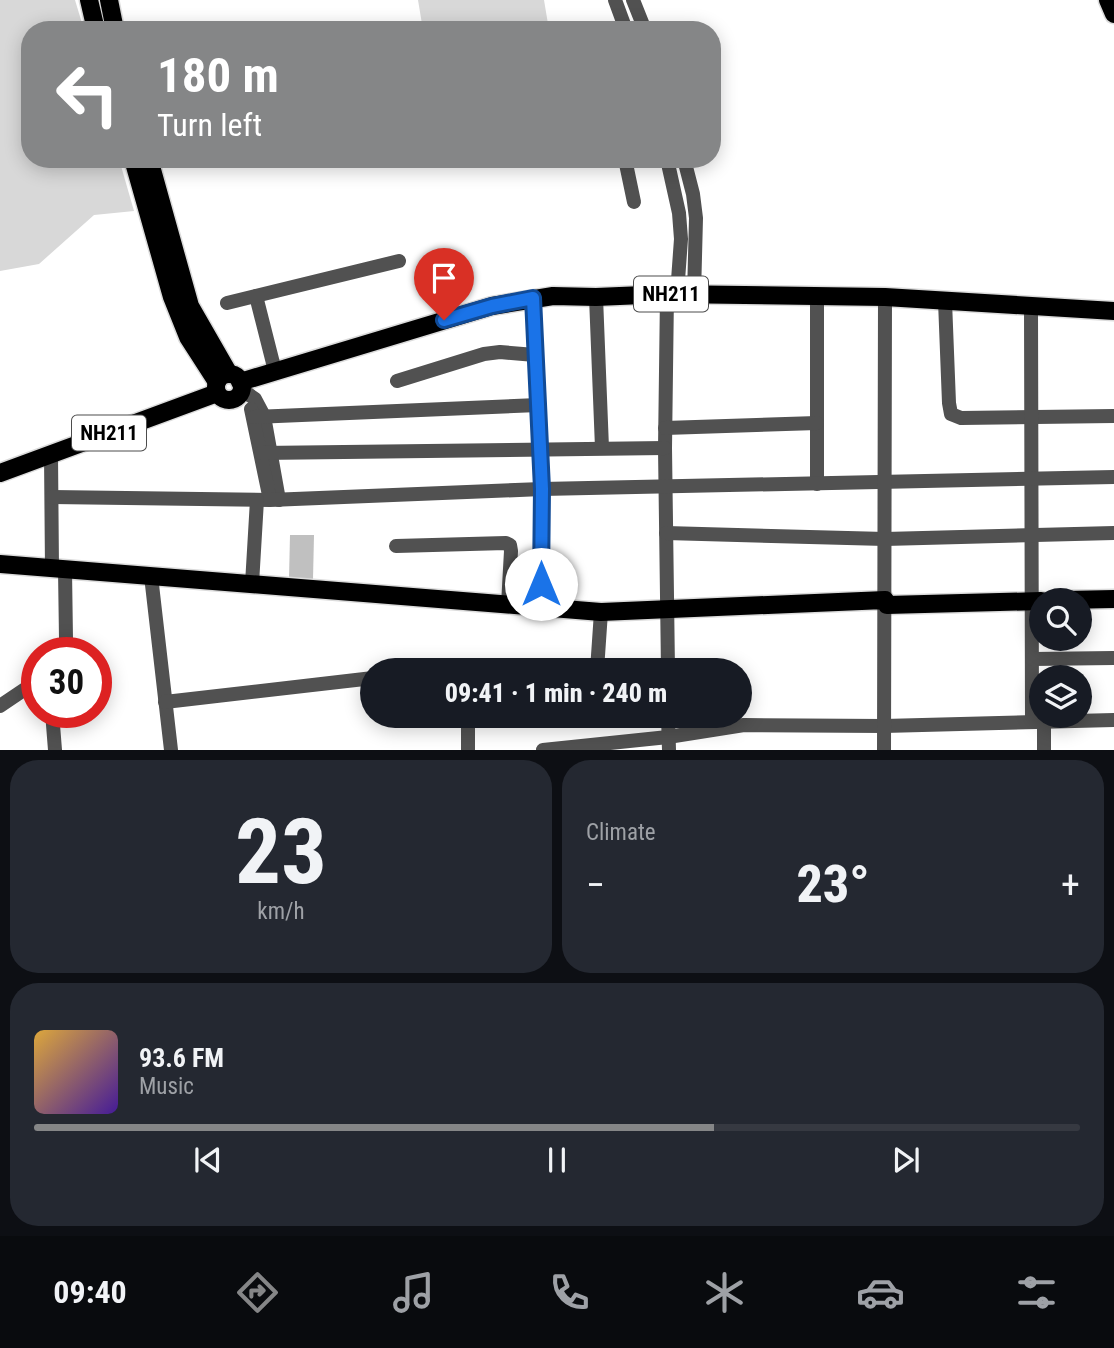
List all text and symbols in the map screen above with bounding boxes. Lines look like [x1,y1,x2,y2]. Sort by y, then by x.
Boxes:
text: 180 m [157,47,279,104]
icon: left [42,49,133,140]
text: Turn left [157,106,262,144]
pin [414,248,474,320]
icon: arrive [425,259,463,297]
road number: NH211 [634,276,708,312]
road number: NH211 [72,416,146,450]
position arrow [504,547,578,621]
map controls [1029,588,1092,728]
button: search [1029,588,1092,651]
speed limit sign: 30 [21,637,112,728]
button: layers [1029,665,1092,728]
text: 09:41 · 1 min · 240 m [445,678,667,708]
text: 23 [235,799,327,905]
text: Climate [586,819,656,846]
text: 23° [796,854,870,915]
text: − [586,863,605,907]
text: + [1061,863,1080,907]
text: km/h [257,898,305,925]
text: 93.6 FM [139,1043,224,1073]
text: Music [139,1073,194,1100]
icon: previous [189,1141,227,1179]
icon: pause [538,1141,576,1179]
icon: next [887,1141,925,1179]
icon: directions [233,1268,282,1317]
icon: music [389,1268,438,1317]
icon: phone [545,1268,594,1317]
icon: climate [700,1268,749,1317]
icon: car [856,1268,905,1317]
icon: filters [1012,1268,1061,1317]
text: 09:40 [53,1273,127,1311]

